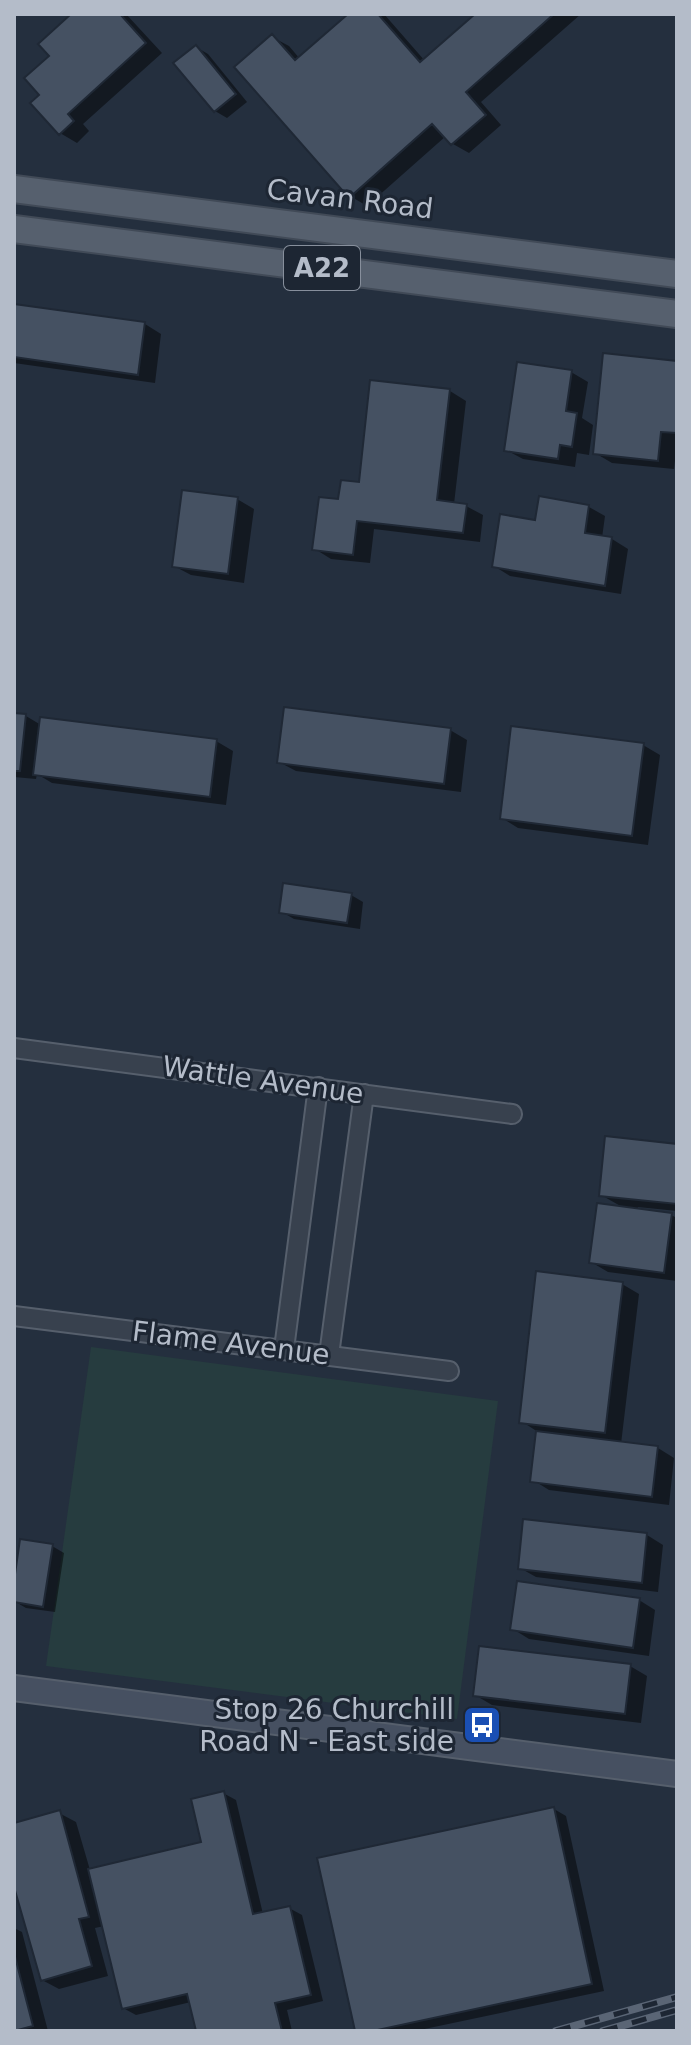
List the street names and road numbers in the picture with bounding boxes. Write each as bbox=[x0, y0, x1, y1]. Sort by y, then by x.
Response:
street label: Cavan Road bbox=[265, 172, 435, 226]
road number: A22 bbox=[284, 246, 360, 290]
street label: Wattle Avenue bbox=[160, 1050, 366, 1110]
street label: Flame Avenue bbox=[130, 1315, 332, 1371]

